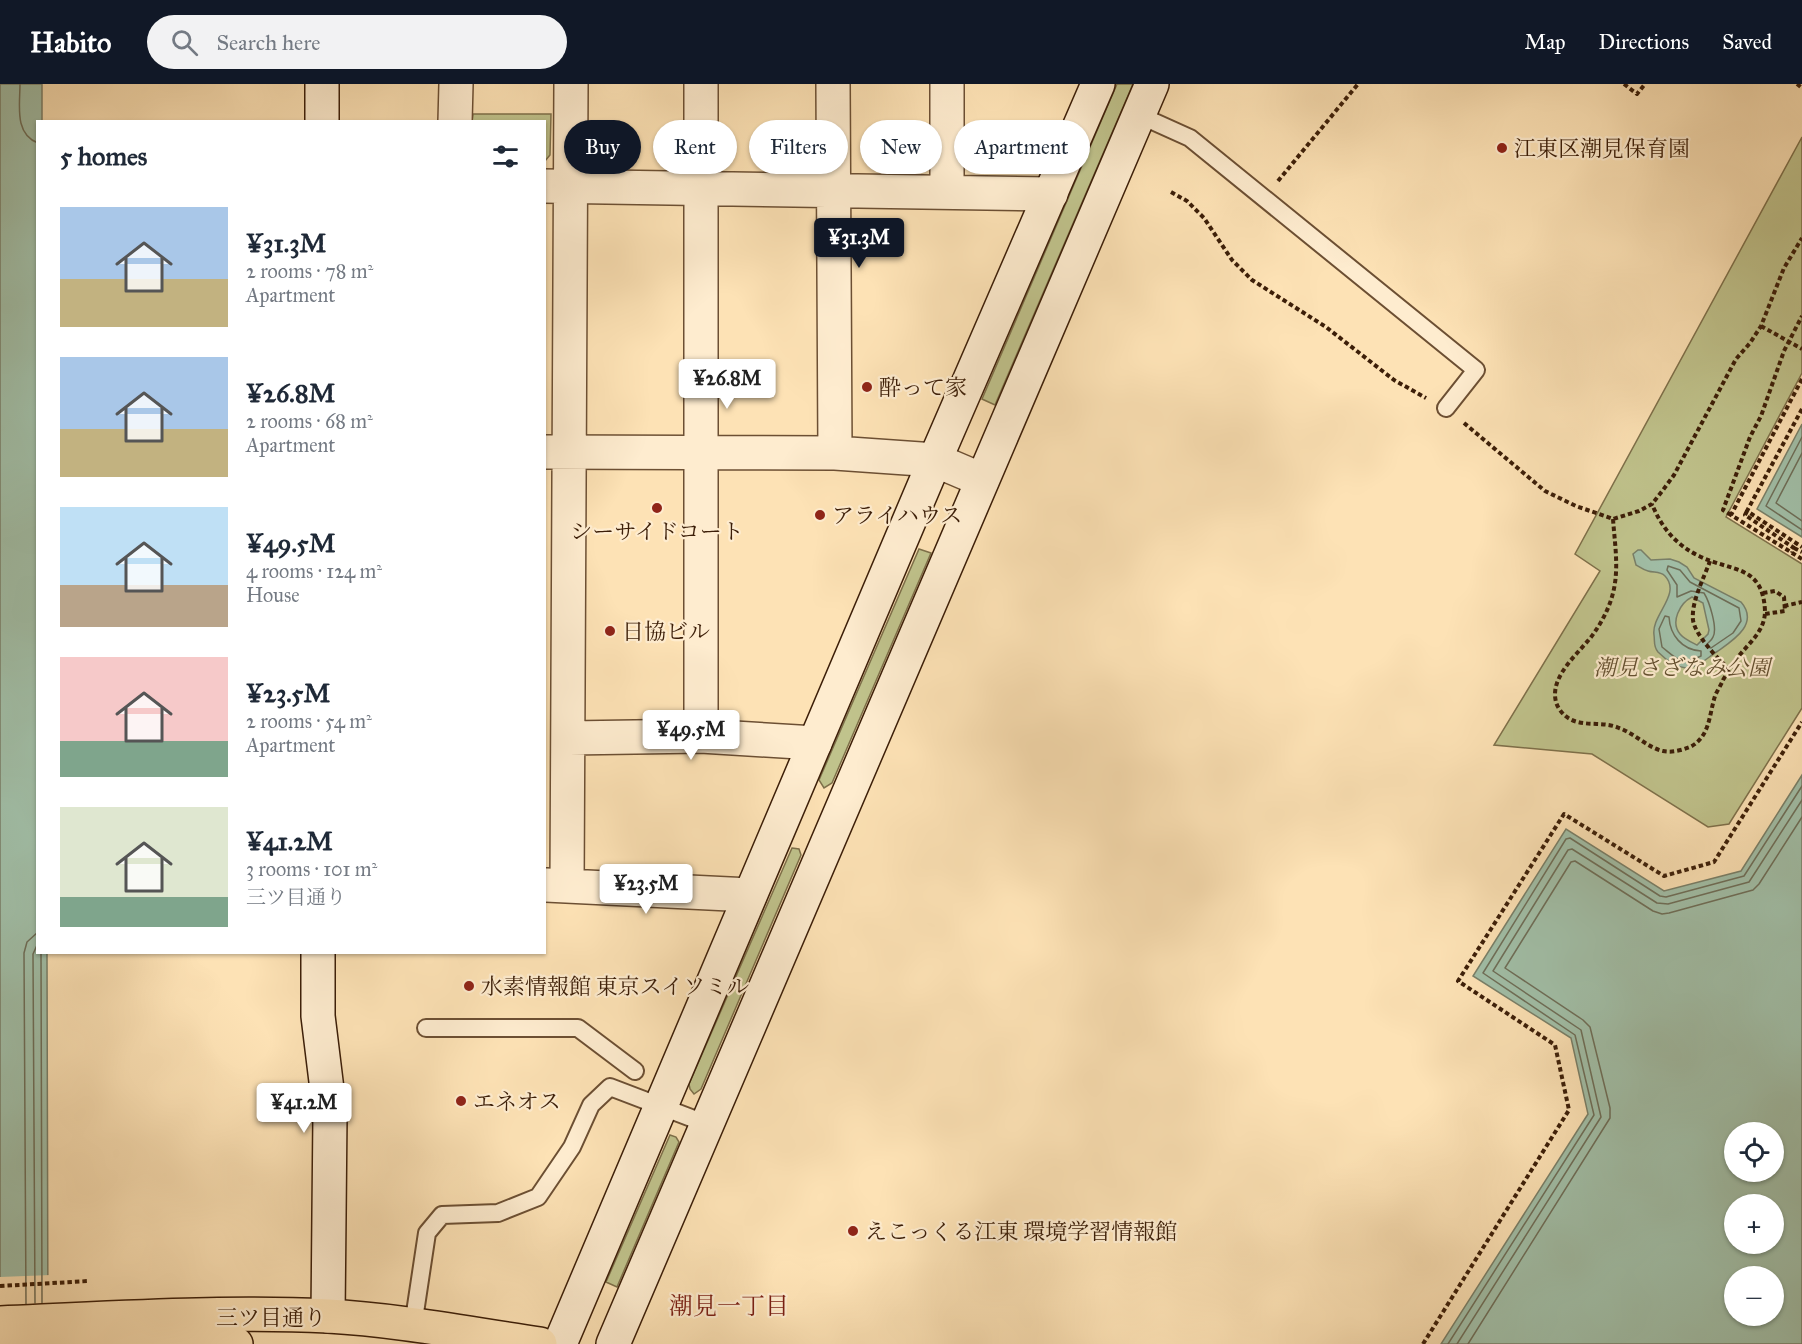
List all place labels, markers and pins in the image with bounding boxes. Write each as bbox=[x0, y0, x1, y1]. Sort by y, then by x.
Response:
place label: 江東区潮見保育園 bbox=[1514, 135, 1690, 162]
marker: 江東区潮見保育園 bbox=[1495, 141, 1509, 155]
pin: ¥31.3M bbox=[810, 218, 908, 269]
pin: ¥26.8M bbox=[678, 359, 776, 410]
place label: 酔って家 bbox=[879, 374, 967, 401]
marker: 酔って家 bbox=[860, 380, 874, 394]
marker: シーサイドコート bbox=[650, 501, 664, 515]
place label: アライハウス bbox=[832, 502, 962, 529]
marker: アライハウス bbox=[813, 508, 827, 522]
place label: シーサイドコート bbox=[570, 518, 744, 545]
place label: 日協ビル bbox=[622, 618, 710, 645]
marker: 日協ビル bbox=[603, 624, 617, 638]
pin: ¥49.5M bbox=[642, 710, 740, 761]
pin: ¥23.5M bbox=[597, 864, 695, 915]
place label: 水素情報館 東京スイソミル bbox=[481, 973, 749, 1000]
marker: 水素情報館 東京スイソミル bbox=[462, 979, 476, 993]
pin: ¥41.2M bbox=[255, 1083, 353, 1134]
place label: エネオス bbox=[473, 1088, 561, 1115]
marker: エネオス bbox=[454, 1094, 468, 1108]
place label: えこっくる江東 環境学習情報館 bbox=[865, 1218, 1177, 1245]
marker: えこっくる江東 環境学習情報館 bbox=[846, 1224, 860, 1238]

